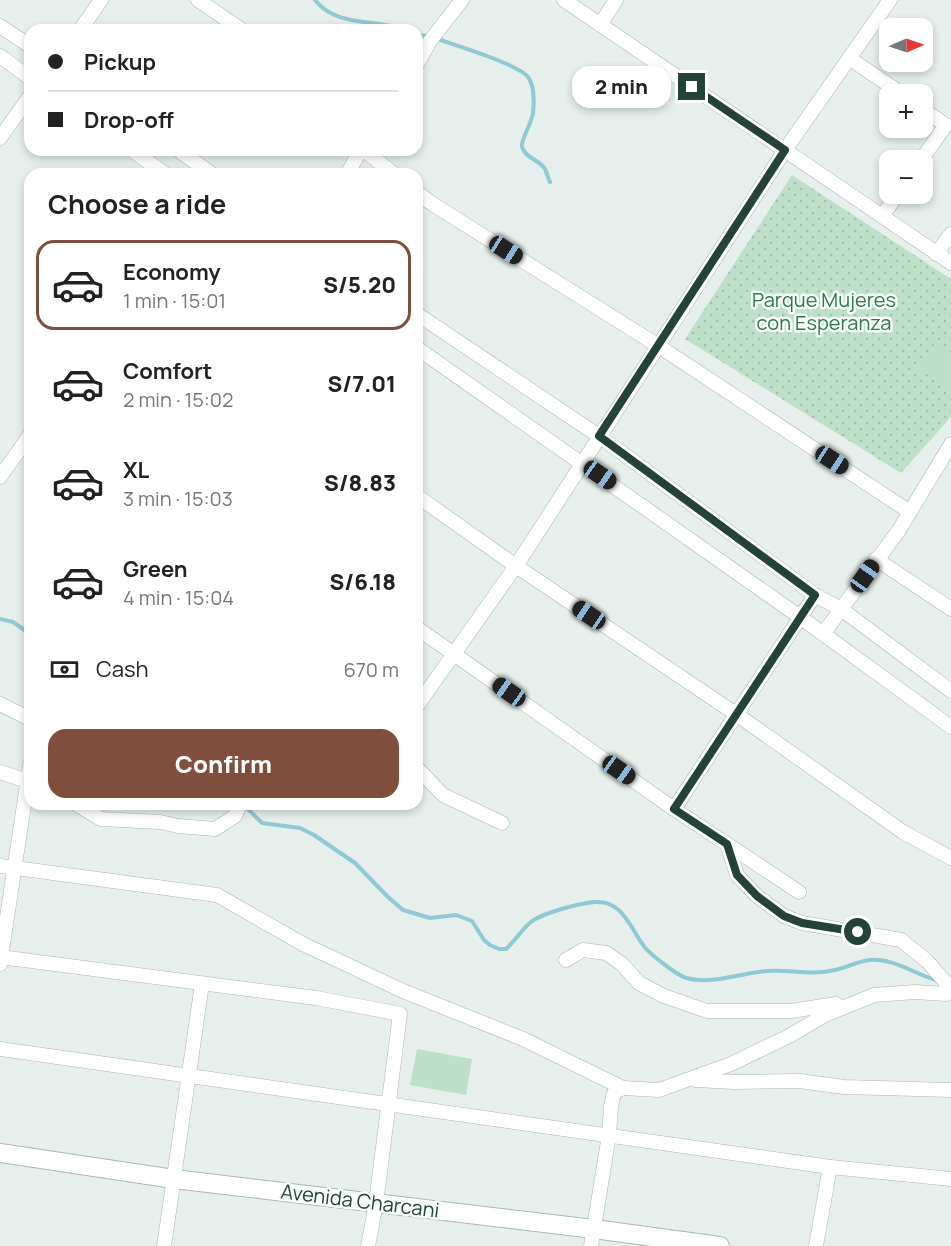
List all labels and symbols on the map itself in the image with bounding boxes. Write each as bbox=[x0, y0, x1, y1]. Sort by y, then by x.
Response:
north arrow bbox=[879, 18, 933, 72]
callout: 2 min bbox=[572, 66, 671, 108]
route end bbox=[678, 73, 705, 100]
car bbox=[486, 233, 526, 267]
park label: Parque Mujeres con Esperanza bbox=[752, 286, 896, 336]
car bbox=[812, 443, 852, 477]
car bbox=[580, 457, 620, 493]
car bbox=[847, 556, 883, 596]
car bbox=[569, 597, 609, 633]
car bbox=[489, 674, 529, 710]
car bbox=[599, 752, 639, 788]
route start bbox=[844, 918, 871, 945]
street label: Avenida Charcani bbox=[279, 1177, 441, 1224]

